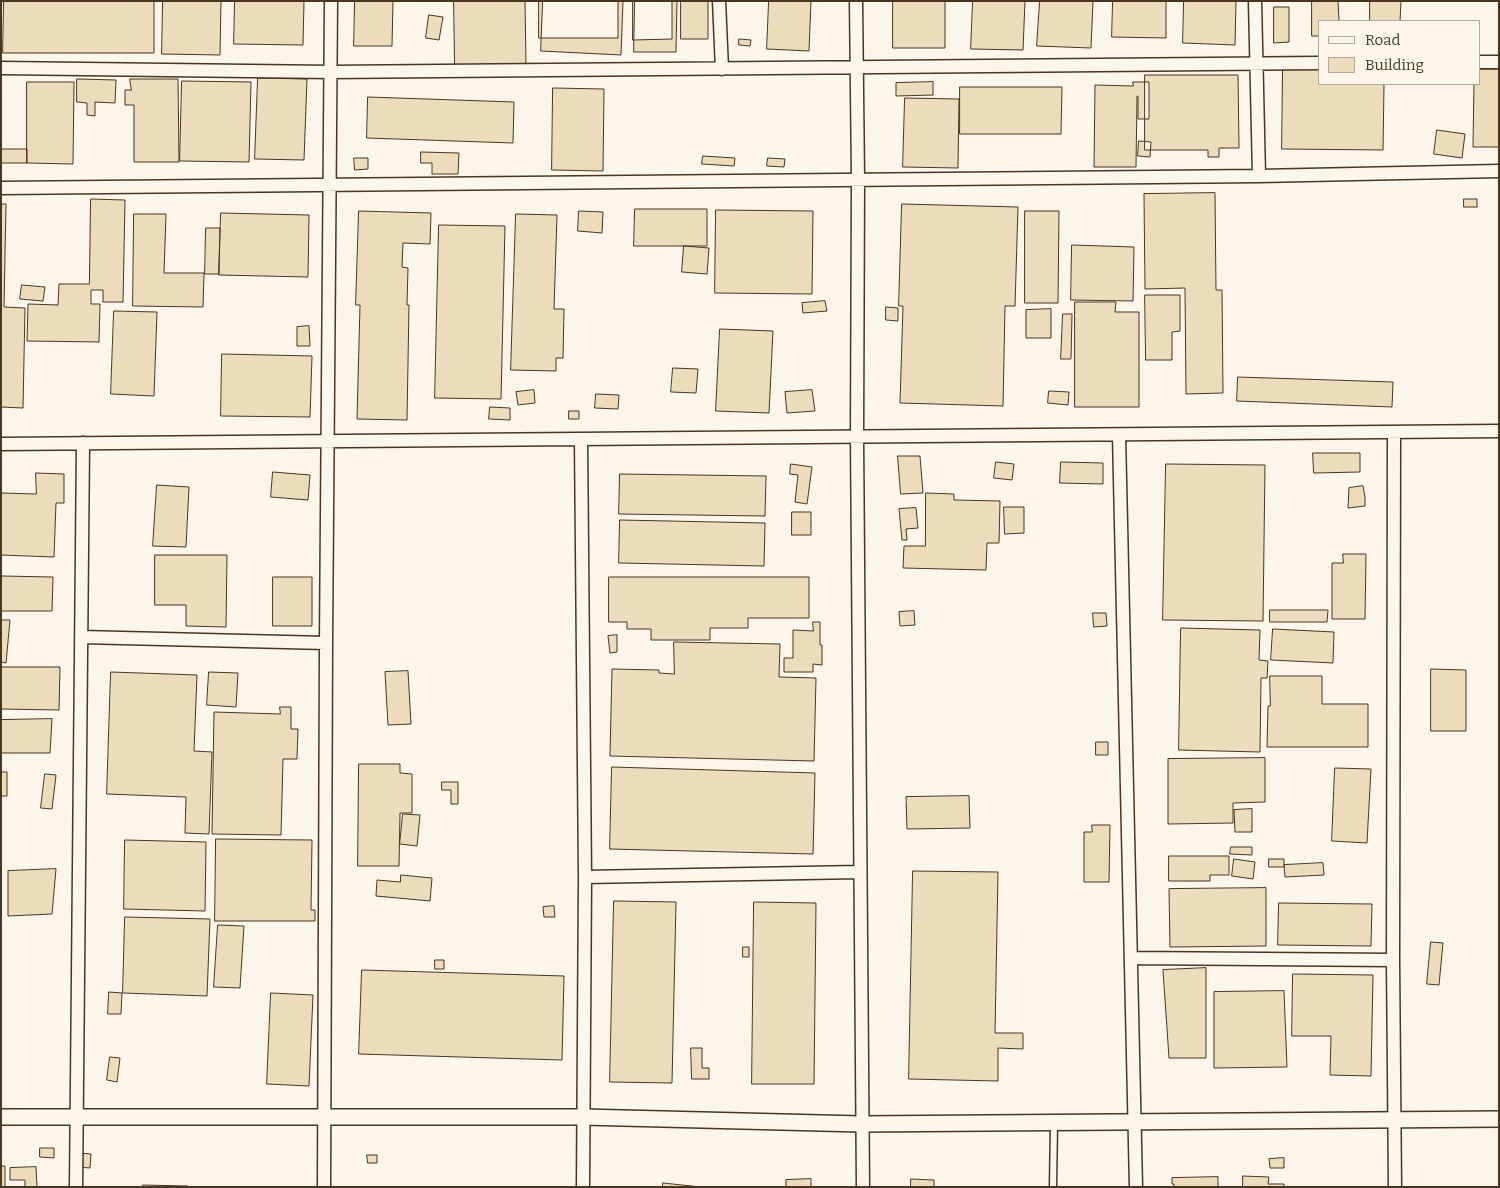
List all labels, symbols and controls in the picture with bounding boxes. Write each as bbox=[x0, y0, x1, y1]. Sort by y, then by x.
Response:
legend bbox=[1318, 20, 1480, 85]
text: Road bbox=[1365, 31, 1400, 49]
text: Building bbox=[1365, 56, 1424, 74]

